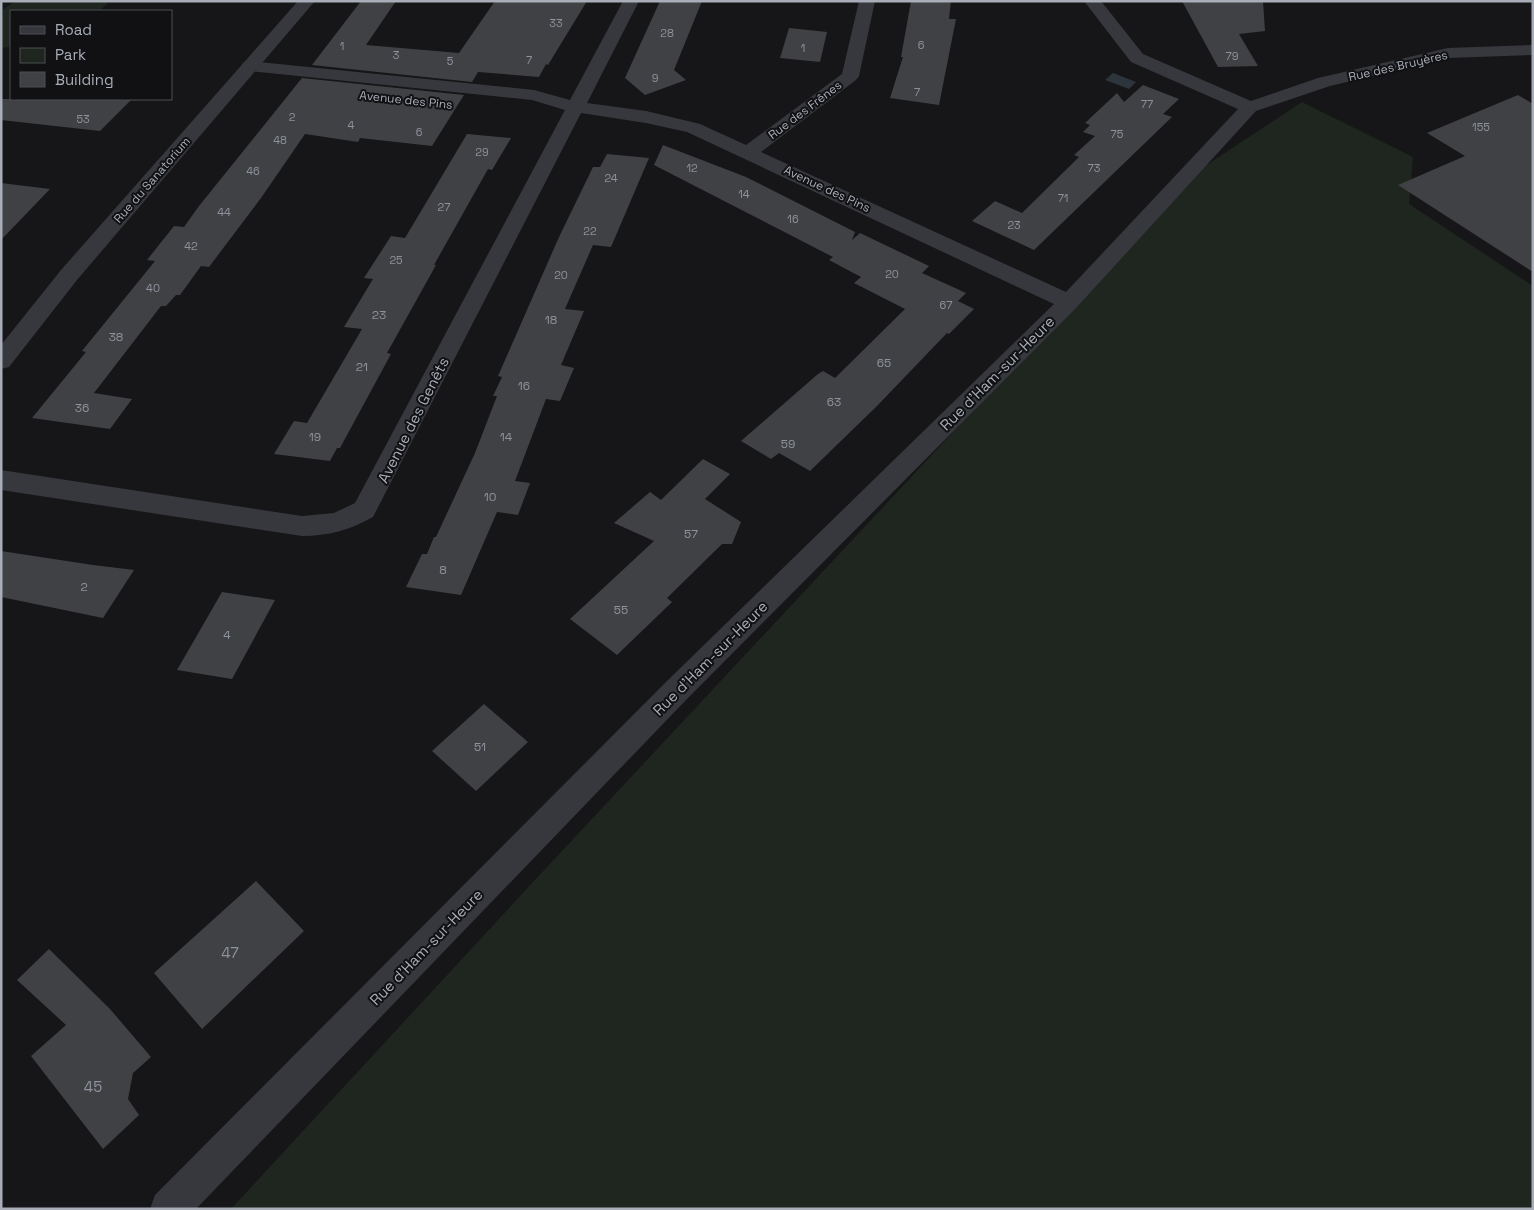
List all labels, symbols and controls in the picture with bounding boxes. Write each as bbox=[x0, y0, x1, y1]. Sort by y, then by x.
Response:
legend bbox=[10, 10, 172, 100]
house number: 33 bbox=[549, 16, 563, 30]
text: Road bbox=[55, 20, 92, 39]
house number: 28 bbox=[660, 26, 674, 40]
house number: 6 bbox=[918, 38, 925, 52]
house number: 1 bbox=[340, 39, 344, 53]
house number: 1 bbox=[801, 41, 805, 55]
text: Park bbox=[55, 45, 86, 64]
street label: Rue des Bruyères bbox=[1347, 47, 1449, 85]
house number: 3 bbox=[393, 48, 400, 62]
house number: 79 bbox=[1226, 49, 1239, 63]
house number: 7 bbox=[526, 53, 532, 67]
house number: 5 bbox=[447, 54, 454, 68]
text: Building bbox=[55, 70, 114, 89]
house number: 9 bbox=[652, 71, 659, 85]
street label: Rue des Frênes bbox=[765, 77, 845, 143]
house number: 7 bbox=[914, 85, 920, 99]
street label: Avenue des Pins bbox=[359, 87, 453, 113]
house number: 77 bbox=[1141, 97, 1153, 111]
house number: 2 bbox=[289, 110, 296, 124]
house number: 53 bbox=[76, 112, 90, 126]
house number: 4 bbox=[348, 118, 355, 132]
house number: 155 bbox=[1472, 120, 1490, 134]
house number: 6 bbox=[416, 125, 423, 139]
house number: 75 bbox=[1111, 127, 1124, 141]
house number: 48 bbox=[273, 133, 287, 147]
street label: Rue du Sanatorium bbox=[110, 134, 194, 226]
house number: 29 bbox=[475, 145, 489, 159]
house number: 12 bbox=[686, 161, 698, 175]
house number: 73 bbox=[1088, 161, 1101, 175]
street label: Avenue des Pins bbox=[781, 162, 873, 216]
house number: 46 bbox=[246, 164, 260, 178]
house number: 24 bbox=[604, 171, 618, 185]
house number: 14 bbox=[738, 187, 750, 201]
house number: 71 bbox=[1058, 191, 1068, 205]
house number: 27 bbox=[438, 200, 450, 214]
house number: 44 bbox=[217, 205, 231, 219]
house number: 16 bbox=[787, 212, 799, 226]
house number: 23 bbox=[1007, 218, 1021, 232]
house number: 22 bbox=[583, 224, 597, 238]
house number: 42 bbox=[184, 239, 198, 253]
house number: 25 bbox=[389, 253, 403, 267]
house number: 20 bbox=[885, 267, 899, 281]
house number: 20 bbox=[554, 268, 568, 282]
house number: 40 bbox=[146, 281, 160, 295]
house number: 67 bbox=[940, 298, 952, 312]
house number: 23 bbox=[372, 307, 386, 323]
house number: 18 bbox=[545, 312, 557, 328]
street label: Rue d'Ham-sur-Heure bbox=[936, 312, 1058, 434]
house number: 38 bbox=[109, 329, 123, 345]
street label: Avenue des Genêts bbox=[373, 354, 453, 486]
house number: 65 bbox=[877, 355, 891, 371]
house number: 21 bbox=[356, 359, 368, 375]
house number: 16 bbox=[518, 378, 530, 394]
house number: 63 bbox=[827, 394, 841, 410]
house number: 36 bbox=[75, 400, 89, 416]
house number: 19 bbox=[309, 429, 321, 445]
house number: 14 bbox=[500, 429, 513, 445]
house number: 59 bbox=[781, 436, 795, 452]
house number: 10 bbox=[484, 489, 496, 505]
house number: 57 bbox=[684, 526, 698, 542]
house number: 8 bbox=[439, 562, 447, 578]
house number: 2 bbox=[80, 579, 88, 595]
street label: Rue d'Ham-sur-Heure bbox=[649, 597, 771, 719]
house number: 55 bbox=[614, 602, 628, 618]
house number: 4 bbox=[223, 627, 231, 643]
house number: 51 bbox=[474, 739, 486, 755]
street label: Rue d'Ham-sur-Heure bbox=[366, 885, 487, 1009]
house number: 47 bbox=[221, 943, 239, 962]
house number: 45 bbox=[84, 1077, 102, 1096]

